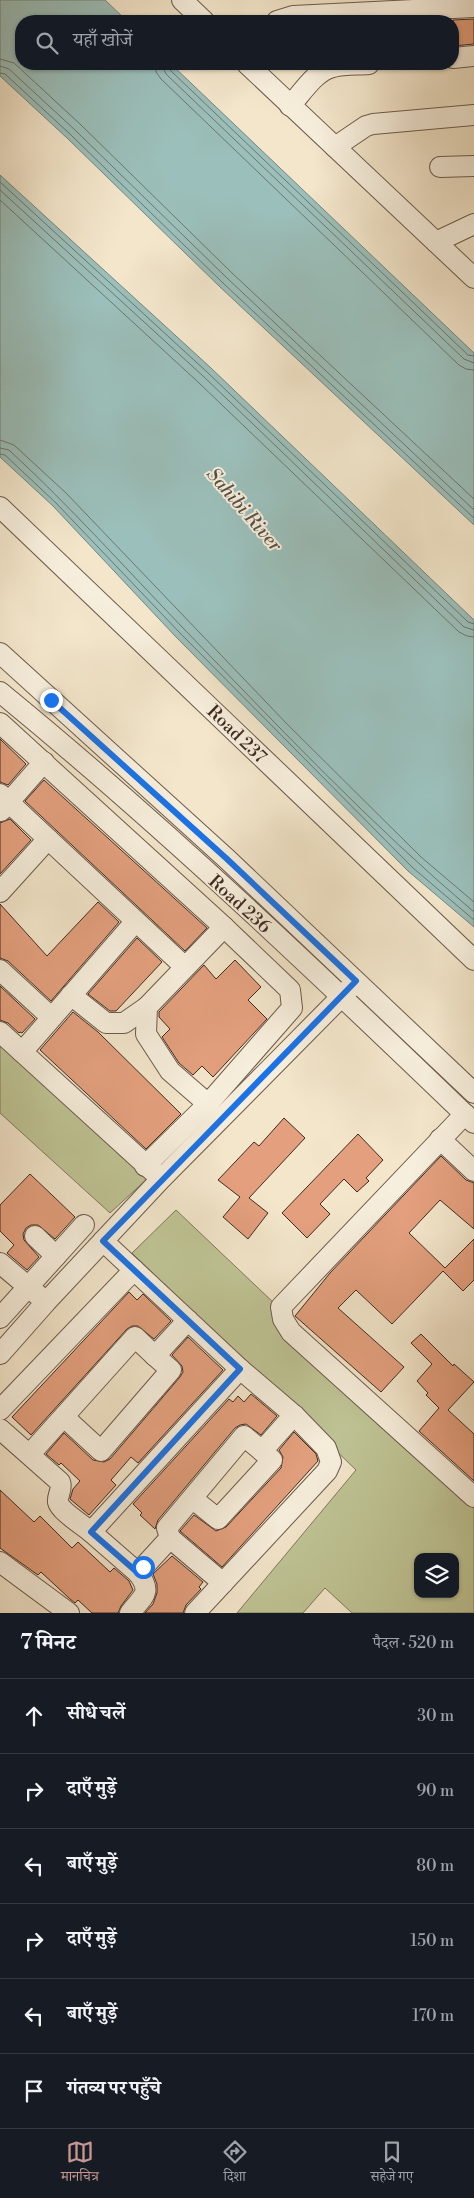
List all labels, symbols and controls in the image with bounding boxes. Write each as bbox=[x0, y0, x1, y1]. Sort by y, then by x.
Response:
search box bbox=[15, 15, 459, 70]
text: यहाँ खोजें bbox=[73, 28, 133, 52]
icon: search bbox=[33, 29, 61, 57]
water label: Sahibi River bbox=[201, 463, 288, 557]
route end bbox=[40, 689, 63, 712]
street label: Road 237 bbox=[202, 700, 271, 768]
street label: Road 236 bbox=[204, 870, 276, 939]
map controls bbox=[414, 1553, 459, 1598]
button: layers bbox=[414, 1553, 459, 1598]
route start bbox=[132, 1556, 155, 1579]
text: 7 मिनट bbox=[20, 1630, 76, 1656]
text: पैदल · 520 m bbox=[373, 1633, 454, 1653]
text: सीधे चलें bbox=[67, 1701, 125, 1725]
icon: ahead bbox=[20, 1702, 48, 1730]
text: 30 m bbox=[417, 1706, 454, 1726]
text: दाएँ मुड़ें bbox=[67, 1776, 117, 1800]
icon: right bbox=[20, 1777, 48, 1805]
text: 90 m bbox=[416, 1781, 454, 1801]
text: बाएँ मुड़ें bbox=[67, 1851, 117, 1875]
icon: left bbox=[20, 1852, 48, 1880]
text: 80 m bbox=[416, 1856, 454, 1876]
text: दाएँ मुड़ें bbox=[67, 1926, 117, 1950]
icon: right bbox=[20, 1927, 48, 1955]
text: 150 m bbox=[410, 1931, 454, 1951]
text: बाएँ मुड़ें bbox=[67, 2001, 117, 2025]
icon: left bbox=[20, 2002, 48, 2030]
text: 170 m bbox=[412, 2006, 454, 2026]
text: गंतव्य पर पहुँचे bbox=[67, 2076, 161, 2100]
icon: arrive bbox=[20, 2077, 48, 2105]
tab: मानचित्र bbox=[61, 2138, 99, 2190]
tab: दिशा bbox=[221, 2138, 249, 2190]
tab: सहेजे गए bbox=[370, 2138, 413, 2190]

